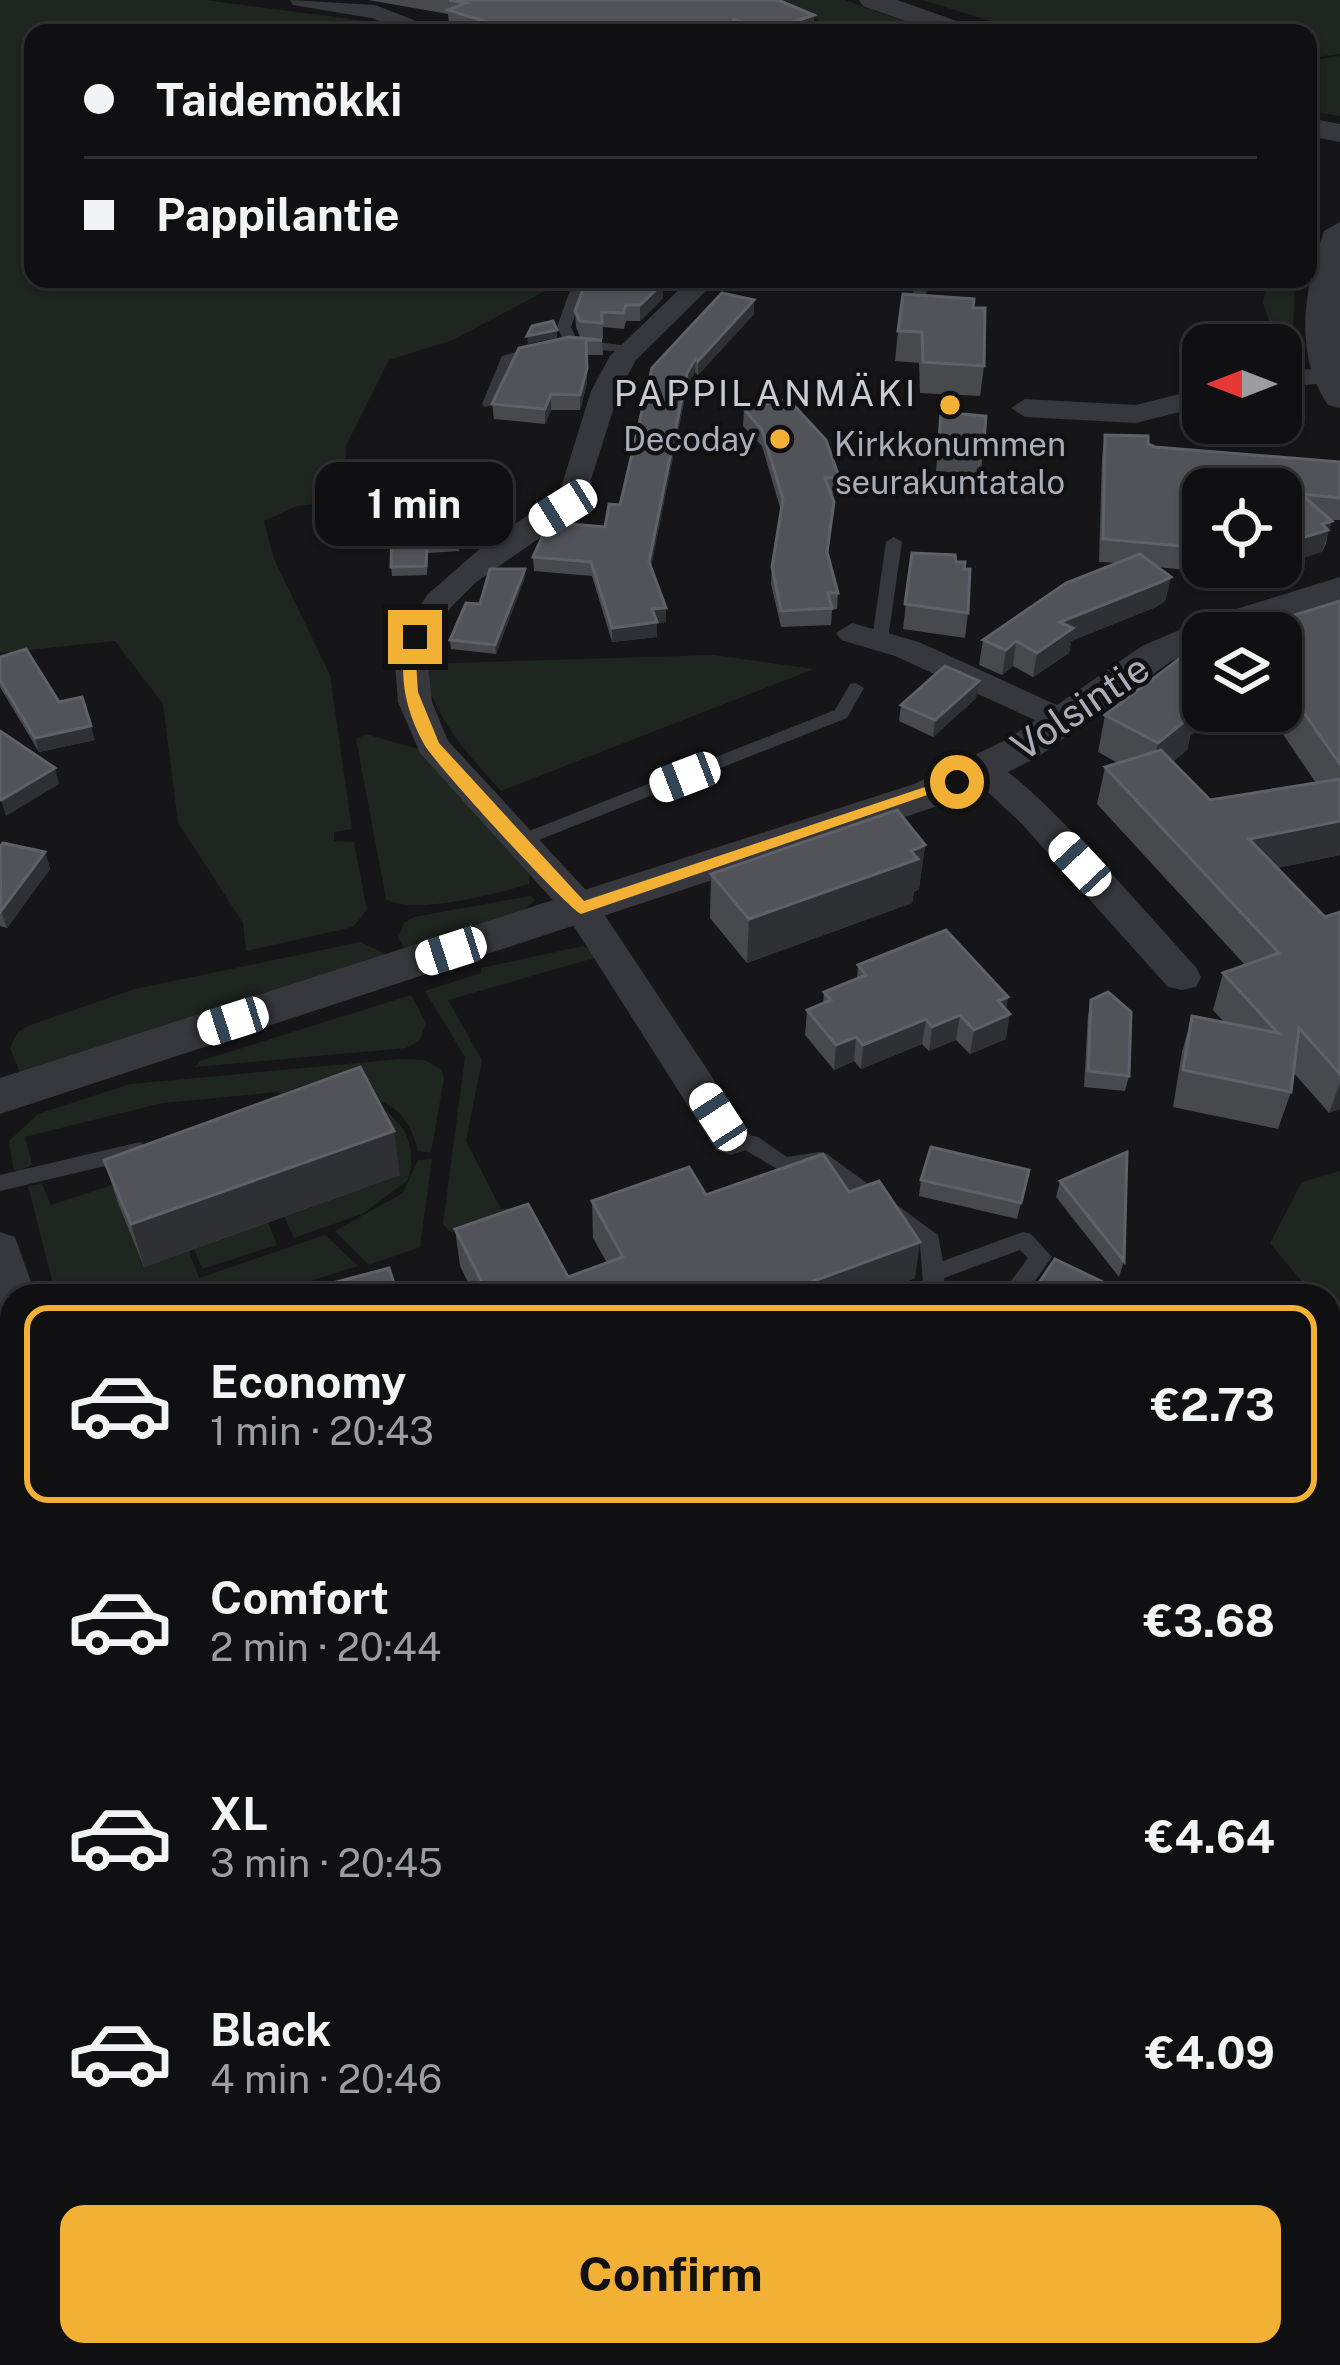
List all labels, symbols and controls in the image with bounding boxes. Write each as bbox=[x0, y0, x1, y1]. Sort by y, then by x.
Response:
text: Taidemökki bbox=[156, 73, 402, 126]
text: Pappilantie bbox=[156, 188, 400, 241]
north arrow bbox=[1182, 324, 1302, 444]
map controls bbox=[1182, 324, 1302, 732]
district label: PAPPILANMÄKI bbox=[614, 372, 918, 414]
marker: Kirkkonummen seurakuntatalo bbox=[937, 392, 963, 418]
place label: Decoday bbox=[623, 420, 756, 458]
place label: Kirkkonummen seurakuntatalo bbox=[834, 425, 1066, 501]
marker: Decoday bbox=[767, 426, 793, 452]
callout: 1 min bbox=[316, 463, 514, 547]
button: locate bbox=[1182, 468, 1302, 588]
car bbox=[523, 474, 603, 542]
text: 1 min bbox=[367, 481, 461, 527]
route end bbox=[388, 610, 442, 664]
button: layers bbox=[1182, 612, 1302, 732]
street label: Volsintie bbox=[1002, 644, 1158, 770]
car bbox=[645, 747, 725, 807]
route start bbox=[930, 755, 984, 809]
car bbox=[1042, 825, 1118, 903]
car bbox=[411, 923, 491, 979]
car bbox=[193, 993, 273, 1049]
car bbox=[683, 1077, 753, 1157]
icon: car bbox=[66, 1350, 174, 1458]
text: Economy bbox=[210, 1355, 406, 1408]
text: €2.73 bbox=[1151, 1378, 1275, 1431]
text: 1 min · 20:43 bbox=[210, 1408, 434, 1454]
icon: car bbox=[66, 1566, 174, 1674]
text: Comfort bbox=[210, 1571, 389, 1624]
text: €3.68 bbox=[1144, 1594, 1275, 1647]
text: 2 min · 20:44 bbox=[210, 1624, 441, 1670]
icon: car bbox=[66, 1782, 174, 1890]
text: XL bbox=[210, 1787, 268, 1840]
text: €4.64 bbox=[1145, 1810, 1275, 1863]
text: 3 min · 20:45 bbox=[210, 1840, 443, 1886]
icon: car bbox=[66, 1998, 174, 2106]
text: Black bbox=[210, 2003, 331, 2056]
text: €4.09 bbox=[1146, 2026, 1275, 2079]
text: 4 min · 20:46 bbox=[210, 2056, 442, 2102]
button: Confirm bbox=[60, 2205, 1281, 2343]

